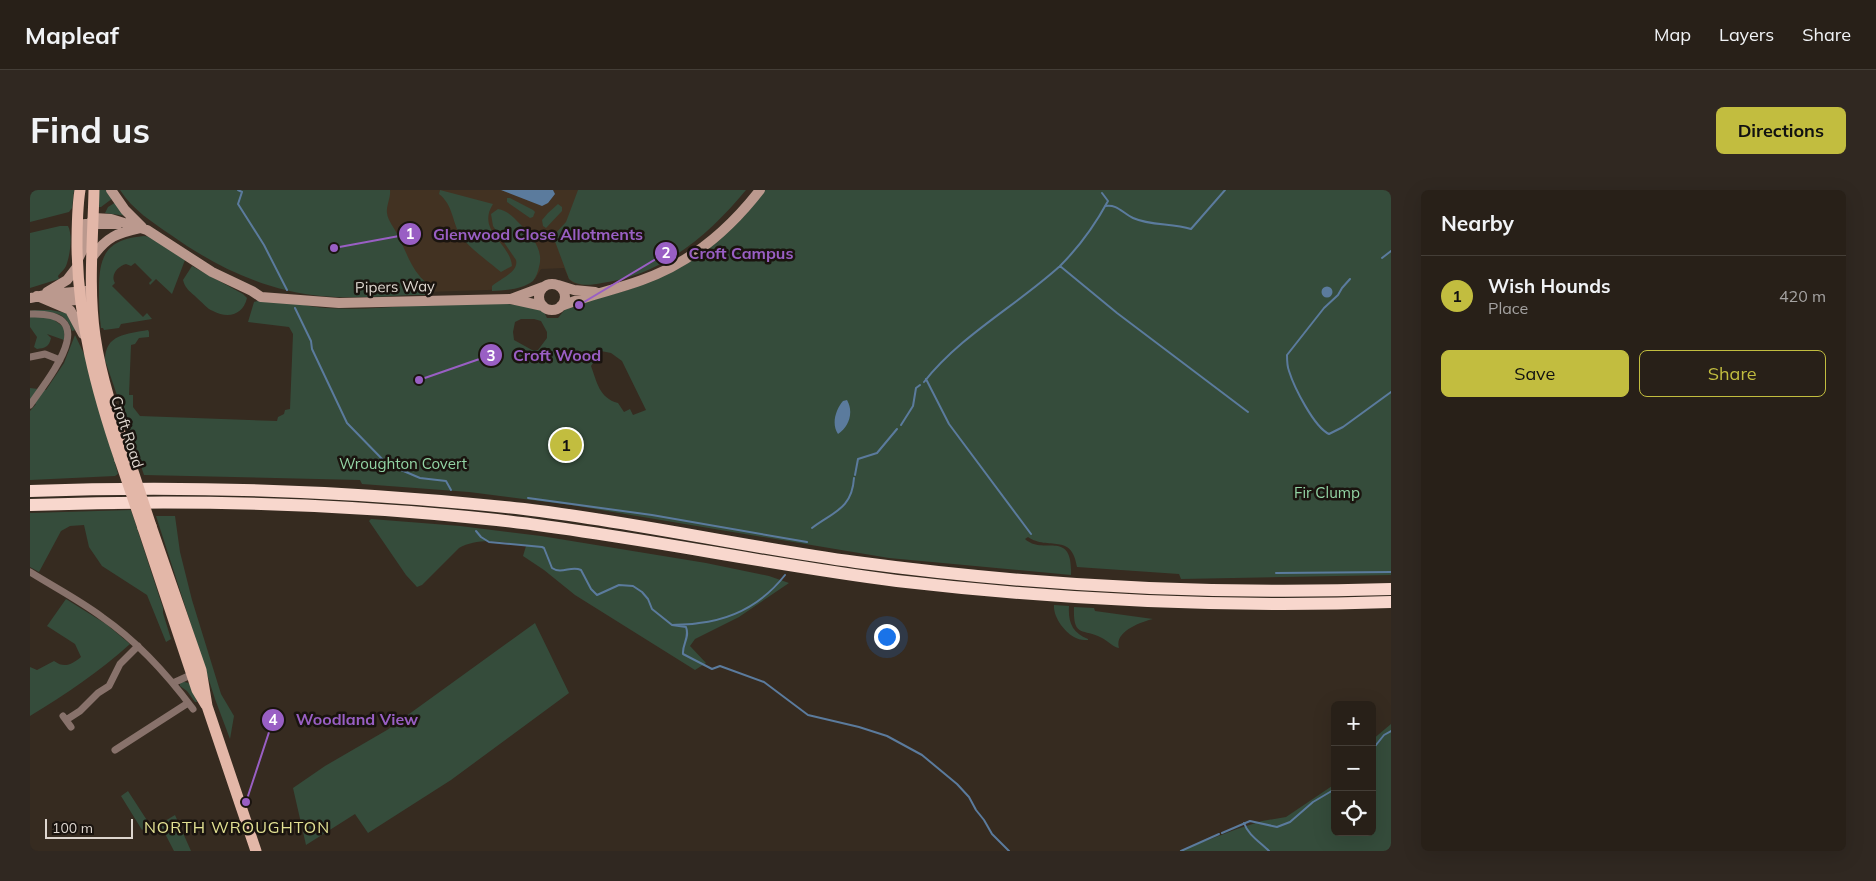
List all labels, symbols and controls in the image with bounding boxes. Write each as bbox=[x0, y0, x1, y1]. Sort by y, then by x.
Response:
text: Mapleaf bbox=[25, 20, 119, 50]
text: Map bbox=[1654, 23, 1691, 46]
text: Layers bbox=[1719, 23, 1774, 46]
text: Share bbox=[1802, 23, 1851, 46]
button: Directions bbox=[1716, 107, 1846, 154]
text: Find us bbox=[30, 108, 150, 152]
text: Nearby bbox=[1441, 210, 1514, 236]
callout: Glenwood Close Allotments bbox=[398, 219, 653, 250]
text: 1 bbox=[405, 224, 415, 243]
text: Glenwood Close Allotments bbox=[433, 224, 643, 244]
callout: Croft Campus bbox=[654, 237, 803, 268]
text: 2 bbox=[661, 243, 671, 262]
text: Croft Campus bbox=[689, 243, 793, 263]
text: Wish Hounds bbox=[1488, 274, 1610, 298]
street label: Pipers Way bbox=[355, 276, 435, 297]
text: 1 bbox=[1452, 286, 1462, 306]
text: 420 m bbox=[1779, 286, 1826, 306]
text: Place bbox=[1488, 298, 1528, 318]
callout: Croft Wood bbox=[478, 340, 612, 371]
text: Croft Wood bbox=[513, 345, 601, 365]
text: 3 bbox=[486, 346, 496, 365]
button: Save bbox=[1441, 350, 1629, 397]
button: Share bbox=[1639, 350, 1826, 397]
street label: Croft Road bbox=[107, 393, 148, 470]
pin: 1 bbox=[550, 426, 582, 464]
park label: Wroughton Covert bbox=[339, 454, 467, 473]
park label: Fir Clump bbox=[1294, 483, 1360, 502]
your location bbox=[874, 624, 900, 650]
map controls bbox=[1331, 701, 1376, 836]
button: + bbox=[1331, 701, 1376, 746]
callout: Woodland View bbox=[261, 704, 428, 735]
text: Woodland View bbox=[296, 709, 418, 729]
text: 4 bbox=[268, 710, 278, 729]
button: − bbox=[1331, 746, 1376, 791]
button: locate bbox=[1331, 791, 1376, 836]
scale bar bbox=[45, 816, 132, 839]
district label: NORTH WROUGHTON bbox=[144, 817, 330, 837]
text: 100 m bbox=[52, 819, 93, 837]

